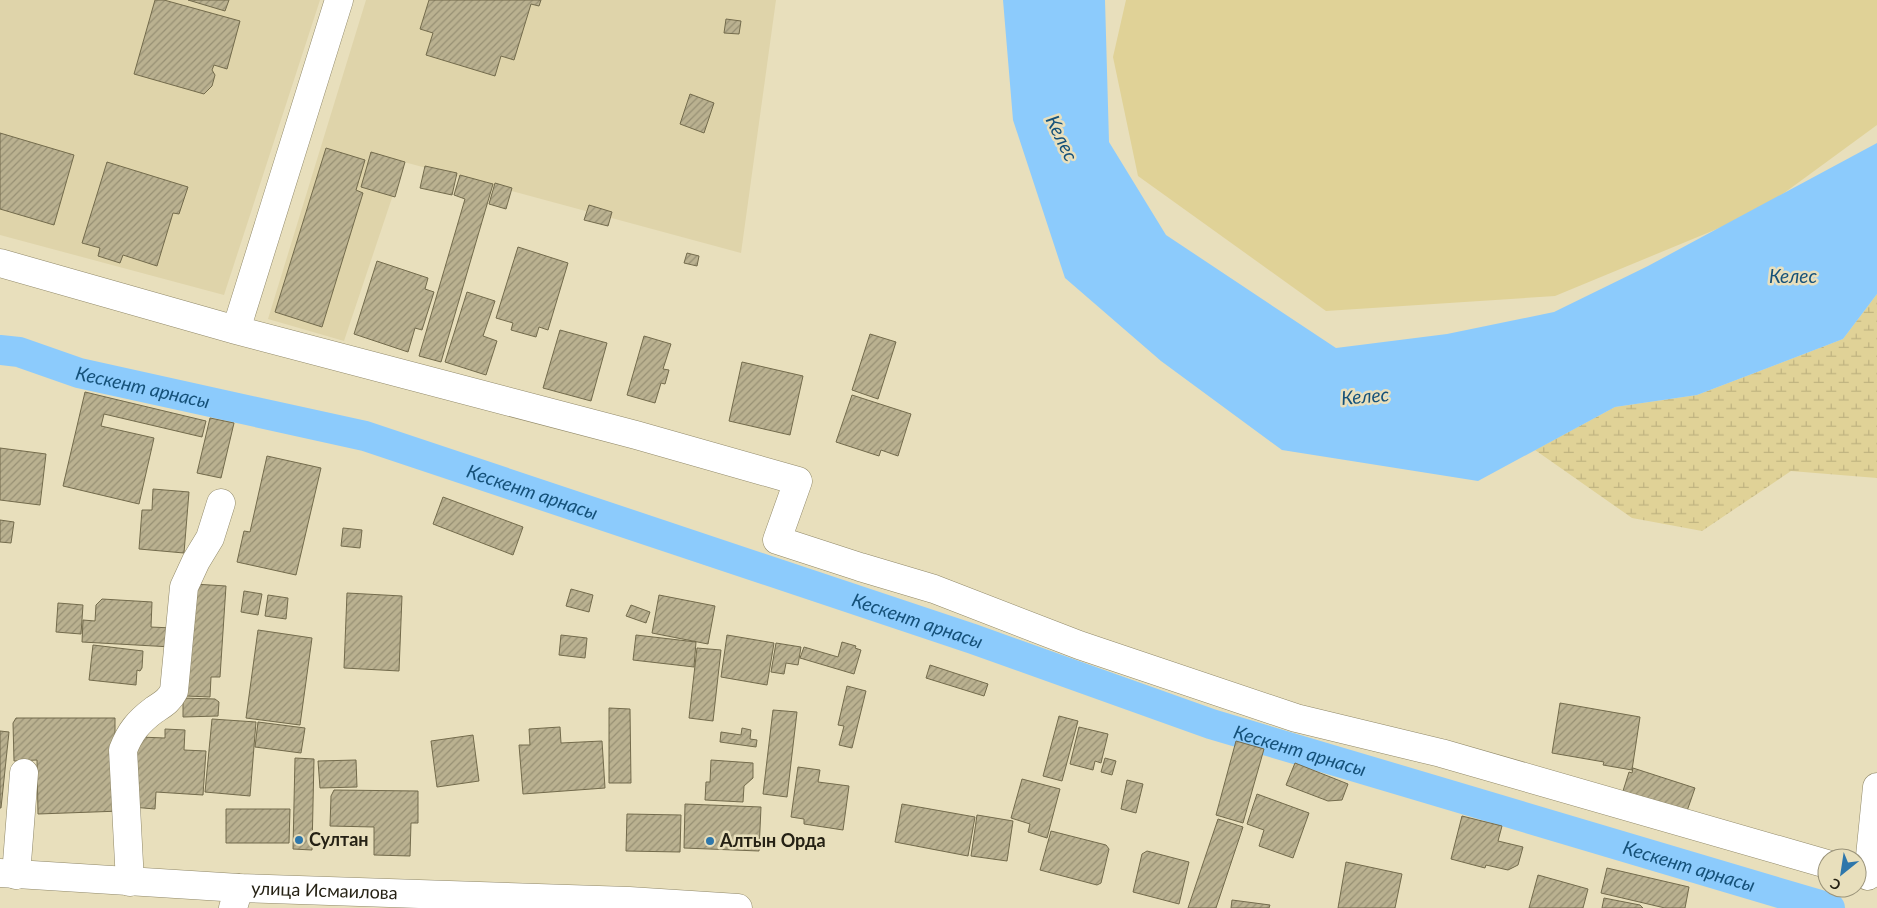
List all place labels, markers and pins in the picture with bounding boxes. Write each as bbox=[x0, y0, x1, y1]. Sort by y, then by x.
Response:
place label: Султан bbox=[309, 828, 369, 850]
place label: Алтын Орда bbox=[719, 829, 826, 851]
marker: Султан bbox=[293, 834, 305, 846]
marker: Алтын Орда bbox=[704, 835, 716, 847]

